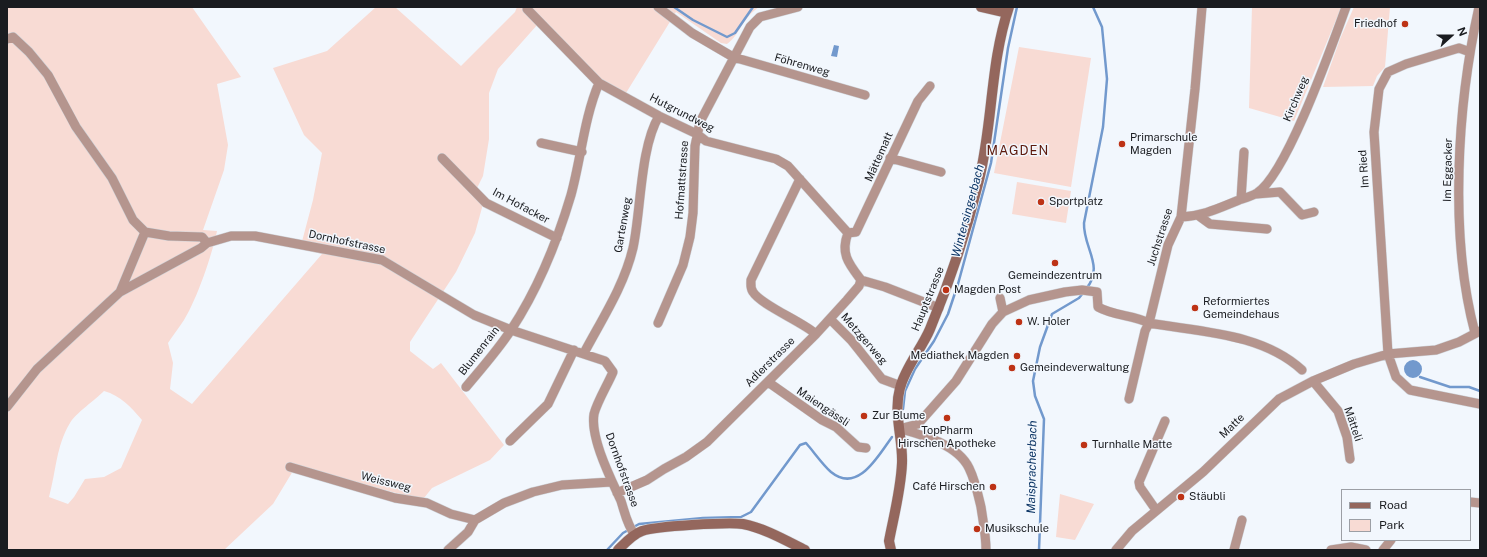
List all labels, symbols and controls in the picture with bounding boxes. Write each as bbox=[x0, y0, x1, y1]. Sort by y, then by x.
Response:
north arrow bbox=[1431, 16, 1471, 56]
place label: Friedhof bbox=[1354, 17, 1397, 31]
marker: Friedhof bbox=[1400, 19, 1410, 29]
text: N bbox=[1455, 26, 1469, 38]
street label: Föhrenweg bbox=[773, 51, 831, 79]
street label: Kirchweg bbox=[1281, 74, 1311, 124]
street label: Hutgrundweg bbox=[647, 91, 717, 135]
street label: Mättematt bbox=[862, 130, 896, 184]
place label: Primarschule Magden bbox=[1130, 131, 1198, 157]
street label: Im Eggacker bbox=[1441, 138, 1455, 202]
marker: Primarschule Magden bbox=[1117, 139, 1127, 149]
street label: Hofmattstrasse bbox=[673, 140, 691, 220]
district label: MAGDEN bbox=[987, 143, 1049, 159]
street label: Im Ried bbox=[1356, 149, 1372, 189]
water label: Wintersingerbach bbox=[949, 163, 987, 259]
street label: Im Hofacker bbox=[490, 186, 552, 226]
place label: Sportplatz bbox=[1049, 195, 1103, 209]
street label: Gartenweg bbox=[612, 196, 634, 254]
marker: Sportplatz bbox=[1036, 197, 1046, 207]
street label: Juchstrasse bbox=[1144, 206, 1176, 268]
street label: Dornhofstrasse bbox=[307, 227, 387, 257]
marker: Gemeindezentrum bbox=[1050, 258, 1060, 268]
street label: Hauptstrasse bbox=[909, 265, 947, 333]
place label: Gemeindezentrum bbox=[1008, 269, 1102, 283]
place label: Magden Post bbox=[954, 283, 1021, 297]
marker: Magden Post bbox=[941, 285, 951, 295]
place label: Reformiertes Gemeindehaus bbox=[1203, 295, 1279, 321]
marker: Reformiertes Gemeindehaus bbox=[1190, 303, 1200, 313]
street label: Metzgerweg bbox=[838, 311, 890, 367]
place label: W. Holer bbox=[1027, 315, 1070, 329]
marker: W. Holer bbox=[1014, 317, 1024, 327]
street label: Blumenrain bbox=[456, 324, 502, 378]
street label: Adlerstrasse bbox=[742, 334, 798, 390]
place label: Mediathek Magden bbox=[911, 349, 1009, 363]
marker: Mediathek Magden bbox=[1012, 351, 1022, 361]
place label: Gemeindeverwaltung bbox=[1020, 361, 1129, 375]
marker: Gemeindeverwaltung bbox=[1007, 363, 1017, 373]
street label: Maiengässli bbox=[794, 384, 852, 430]
street label: Mätteli bbox=[1341, 405, 1365, 443]
place label: Zur Blume bbox=[872, 409, 925, 423]
marker: Zur Blume bbox=[859, 411, 869, 421]
street label: Matte bbox=[1217, 411, 1247, 441]
marker: TopPharm Hirschen Apotheke bbox=[942, 413, 952, 423]
water label: Maispracherbach bbox=[1024, 420, 1040, 514]
place label: TopPharm Hirschen Apotheke bbox=[898, 424, 996, 450]
street label: Dornhofstrasse bbox=[602, 431, 642, 509]
place label: Turnhalle Matte bbox=[1092, 438, 1172, 452]
marker: Turnhalle Matte bbox=[1079, 440, 1089, 450]
street label: Weissweg bbox=[359, 469, 413, 495]
place label: Café Hirschen bbox=[913, 480, 985, 494]
marker: Café Hirschen bbox=[988, 482, 998, 492]
legend bbox=[1341, 489, 1471, 541]
place label: Stäubli bbox=[1189, 490, 1225, 504]
marker: Stäubli bbox=[1176, 492, 1186, 502]
text: Road bbox=[1379, 498, 1407, 512]
text: Park bbox=[1379, 518, 1405, 532]
place label: Musikschule bbox=[985, 522, 1049, 536]
marker: Musikschule bbox=[972, 524, 982, 534]

